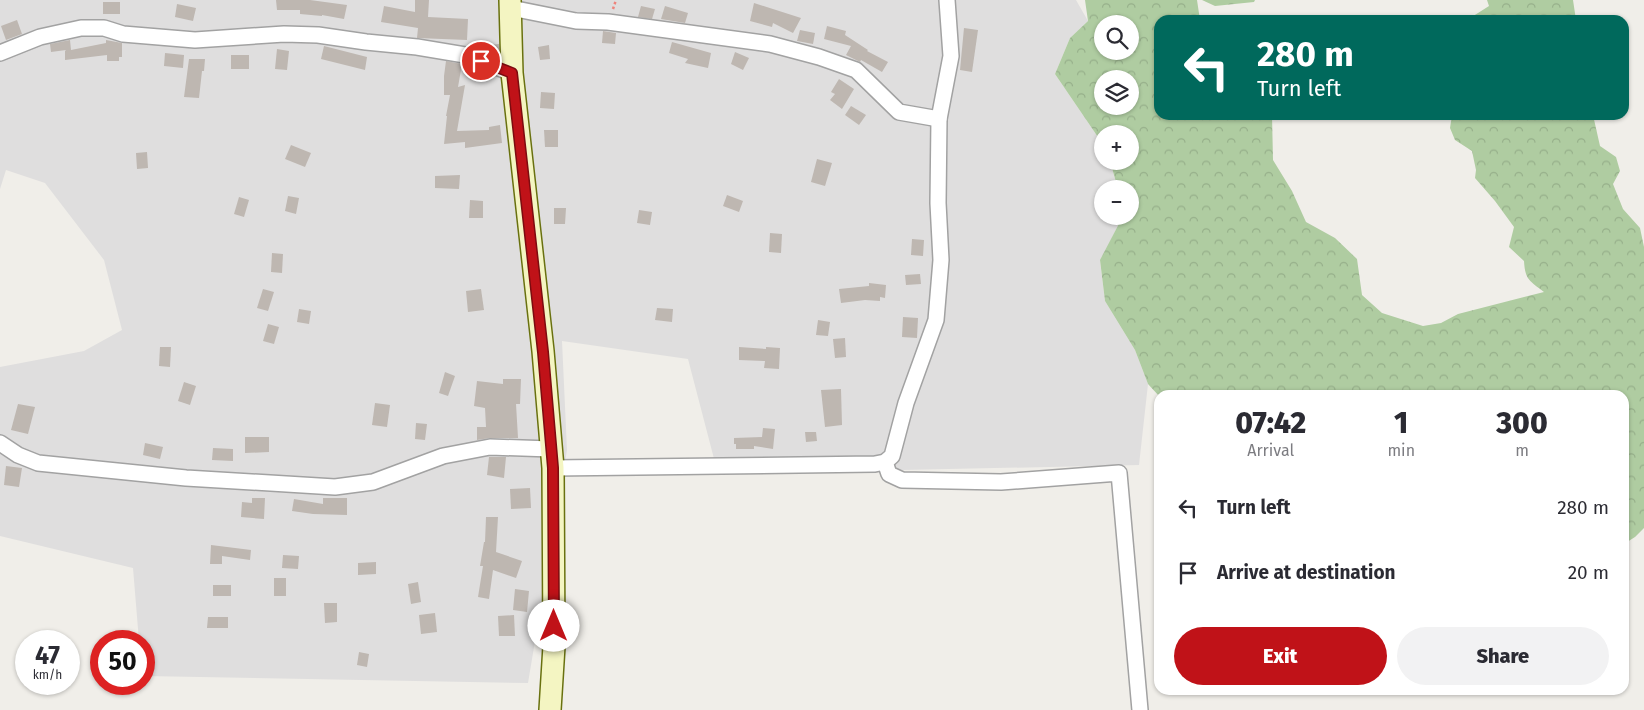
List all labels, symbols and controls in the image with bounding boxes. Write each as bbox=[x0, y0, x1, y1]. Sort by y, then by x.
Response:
map controls bbox=[1094, 15, 1139, 225]
button: search bbox=[1094, 15, 1139, 60]
text: 280 m bbox=[1257, 33, 1354, 75]
icon: left bbox=[1174, 35, 1239, 100]
pin bbox=[460, 40, 502, 82]
icon: arrive bbox=[467, 47, 495, 75]
button: layers bbox=[1094, 70, 1139, 115]
text: Turn left bbox=[1257, 75, 1341, 102]
button: + bbox=[1094, 125, 1139, 170]
button: − bbox=[1094, 180, 1139, 225]
text: 07:42 bbox=[1235, 405, 1306, 441]
text: 1 bbox=[1394, 405, 1408, 441]
text: 300 bbox=[1496, 405, 1548, 441]
text: Arrival bbox=[1247, 441, 1294, 460]
text: min bbox=[1387, 441, 1415, 460]
text: m bbox=[1515, 441, 1529, 460]
icon: left bbox=[1174, 494, 1202, 522]
text: Turn left bbox=[1217, 496, 1291, 519]
text: 280 m bbox=[1557, 496, 1609, 519]
icon: arrive bbox=[1174, 559, 1202, 587]
text: Arrive at destination bbox=[1217, 561, 1396, 584]
text: 20 m bbox=[1568, 561, 1609, 584]
position arrow bbox=[527, 599, 579, 651]
button: Exit bbox=[1174, 627, 1387, 685]
button: Share bbox=[1397, 627, 1609, 685]
speed limit sign: 50 bbox=[90, 630, 155, 695]
text: 47 bbox=[35, 641, 60, 671]
text: km/h bbox=[33, 668, 62, 682]

